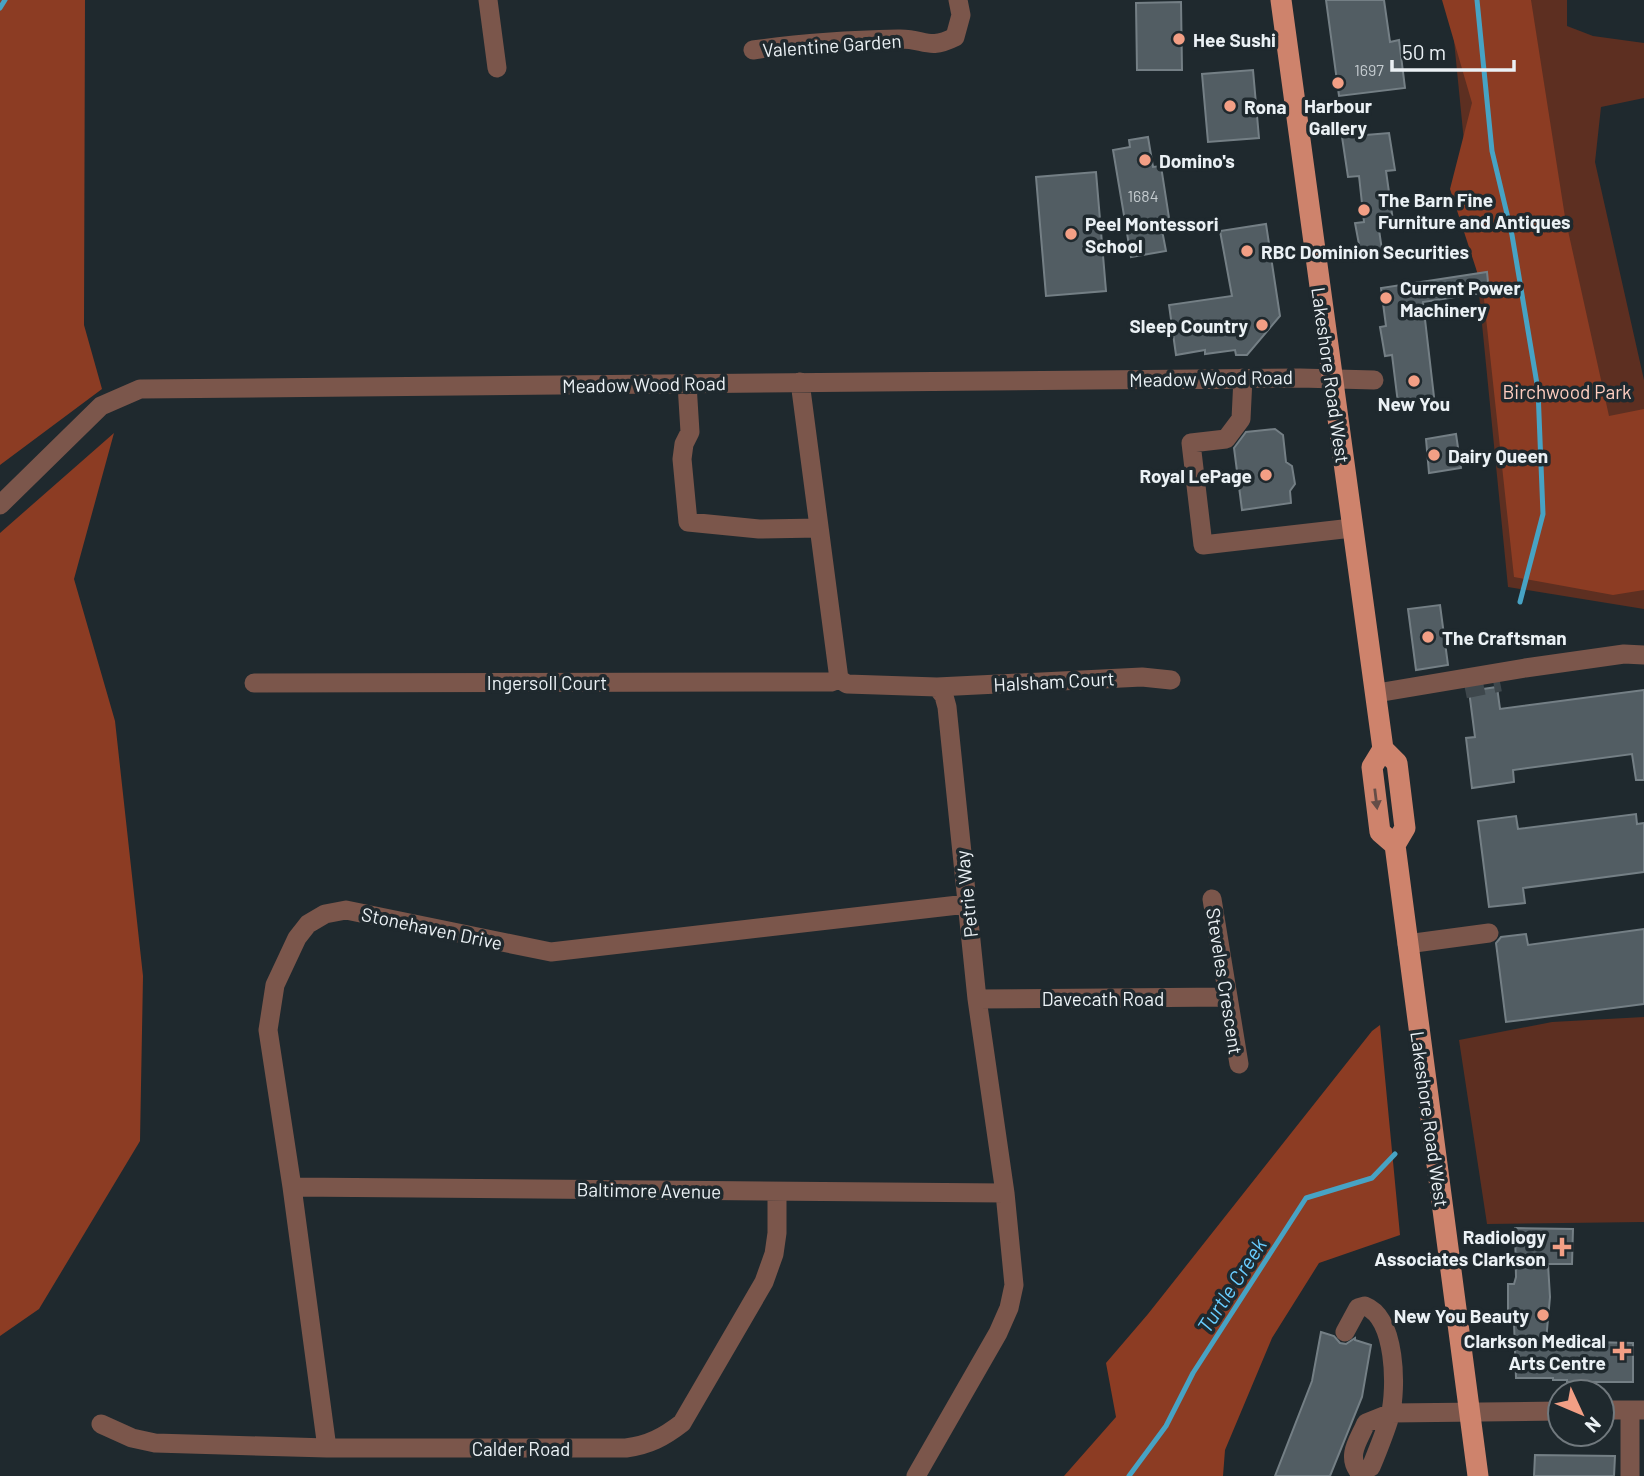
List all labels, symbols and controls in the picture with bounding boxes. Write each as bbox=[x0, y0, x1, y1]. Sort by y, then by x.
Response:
place label: Hee Sushi bbox=[1193, 28, 1276, 51]
scale bar bbox=[1392, 28, 1514, 72]
street label: Valentine Garden bbox=[762, 29, 902, 61]
marker: Hee Sushi bbox=[1171, 31, 1187, 47]
text: 50 m bbox=[1402, 39, 1446, 64]
house number: 1697 bbox=[1354, 60, 1384, 79]
marker: Harbour Gallery bbox=[1330, 75, 1346, 91]
place label: Harbour Gallery bbox=[1304, 94, 1373, 139]
place label: Rona bbox=[1244, 95, 1287, 118]
marker: Rona bbox=[1222, 98, 1238, 114]
place label: Domino's bbox=[1159, 149, 1235, 172]
marker: Domino's bbox=[1137, 152, 1153, 168]
house number: 1684 bbox=[1128, 186, 1159, 205]
place label: The Barn Fine Furniture and Antiques bbox=[1378, 188, 1571, 233]
marker: The Barn Fine Furniture and Antiques bbox=[1356, 202, 1372, 218]
place label: Peel Montessori School bbox=[1085, 212, 1219, 257]
marker: Peel Montessori School bbox=[1063, 226, 1079, 242]
place label: RBC Dominion Securities bbox=[1261, 240, 1469, 263]
marker: RBC Dominion Securities bbox=[1239, 243, 1255, 259]
place label: Current Power Machinery bbox=[1400, 276, 1521, 321]
street label: Lakeshore Road West bbox=[1307, 285, 1355, 465]
marker: Current Power Machinery bbox=[1378, 290, 1394, 306]
place label: Sleep Country bbox=[1130, 314, 1248, 337]
marker: Sleep Country bbox=[1254, 317, 1270, 333]
street label: Meadow Wood Road bbox=[1129, 365, 1293, 391]
street label: Meadow Wood Road bbox=[562, 371, 726, 397]
marker: New You bbox=[1406, 373, 1422, 389]
park label: Birchwood Park bbox=[1502, 380, 1632, 403]
place label: New You bbox=[1378, 392, 1450, 415]
place label: Dairy Queen bbox=[1448, 444, 1548, 467]
marker: Dairy Queen bbox=[1426, 447, 1442, 463]
place label: Royal LePage bbox=[1139, 464, 1252, 487]
marker: Royal LePage bbox=[1258, 467, 1274, 483]
place label: The Craftsman bbox=[1442, 626, 1567, 649]
marker: The Craftsman bbox=[1420, 629, 1436, 645]
street label: Halsham Court bbox=[993, 666, 1115, 696]
street label: Ingersoll Court bbox=[487, 671, 607, 694]
one-way arrow bbox=[1371, 788, 1382, 810]
street label: Petrie Way bbox=[950, 849, 982, 939]
street label: Stonehaven Drive bbox=[359, 902, 505, 954]
street label: Steveles Crescent bbox=[1202, 906, 1248, 1056]
street label: Davecath Road bbox=[1042, 987, 1164, 1010]
street label: Lakeshore Road West bbox=[1406, 1029, 1454, 1209]
street label: Baltimore Avenue bbox=[576, 1177, 722, 1203]
place label: Radiology Associates Clarkson bbox=[1374, 1225, 1546, 1270]
water label: Turtle Creek bbox=[1191, 1232, 1271, 1337]
marker: Radiology Associates Clarkson bbox=[1552, 1237, 1572, 1257]
place label: New You Beauty bbox=[1394, 1304, 1529, 1327]
marker: New You Beauty bbox=[1535, 1307, 1551, 1323]
place label: Clarkson Medical Arts Centre bbox=[1464, 1329, 1606, 1374]
marker: Clarkson Medical Arts Centre bbox=[1612, 1341, 1632, 1361]
north arrow bbox=[1546, 1378, 1616, 1448]
text: N bbox=[1581, 1413, 1606, 1438]
street label: Calder Road bbox=[472, 1437, 570, 1460]

